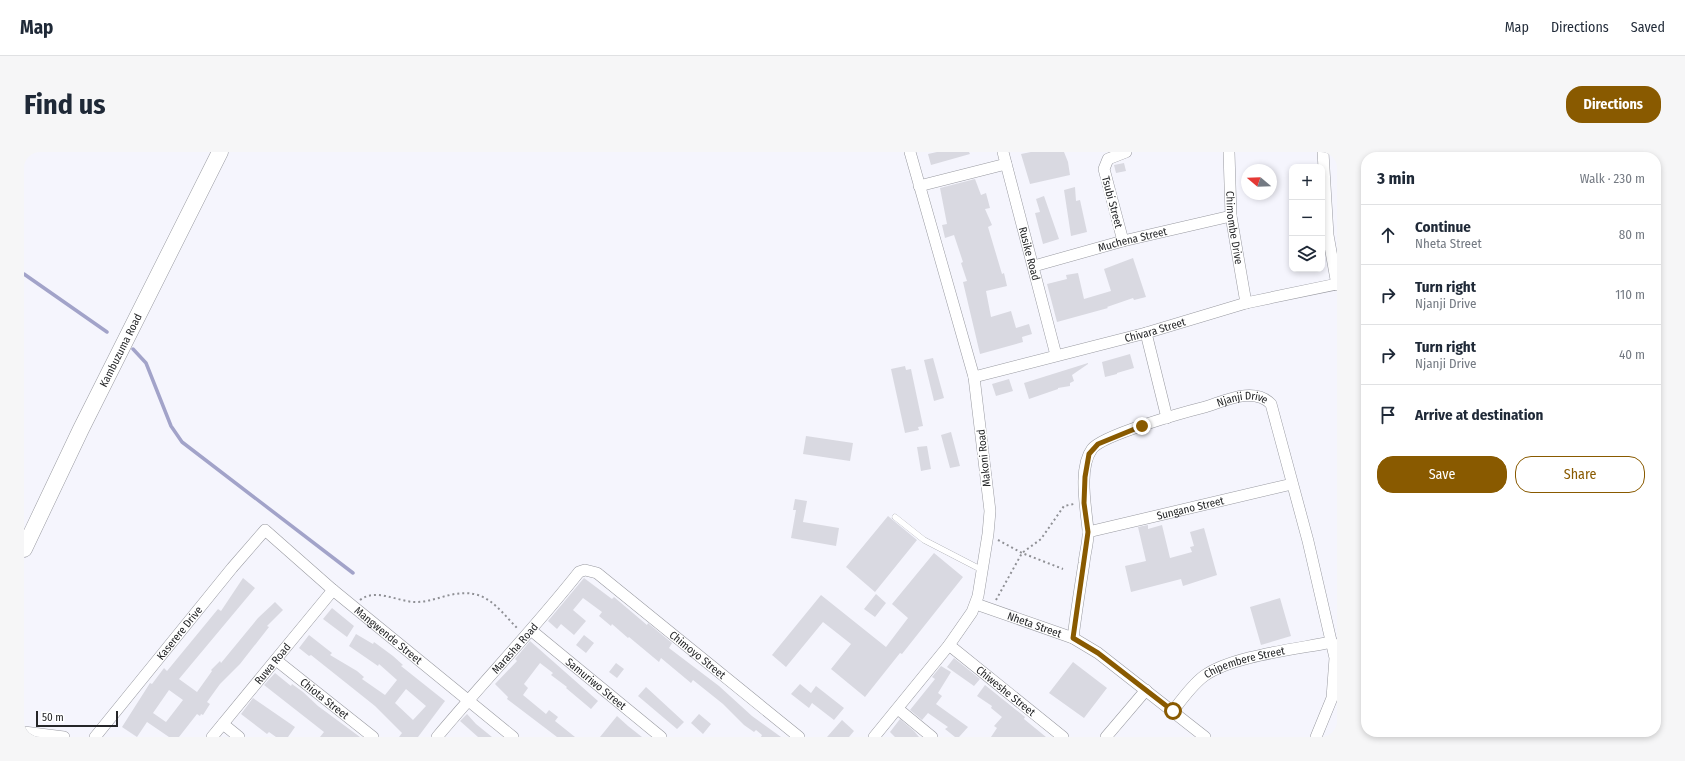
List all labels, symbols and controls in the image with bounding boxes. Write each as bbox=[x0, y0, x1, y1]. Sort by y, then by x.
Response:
text: Map bbox=[20, 16, 53, 39]
text: Map bbox=[1505, 19, 1529, 36]
text: Directions bbox=[1551, 19, 1609, 36]
text: Saved bbox=[1631, 19, 1665, 36]
button: Directions bbox=[1566, 86, 1661, 123]
text: Find us bbox=[24, 88, 106, 121]
north arrow bbox=[1241, 164, 1277, 200]
map controls bbox=[1289, 164, 1325, 272]
button: + bbox=[1289, 164, 1325, 200]
text: 3 min bbox=[1377, 168, 1415, 189]
text: Walk · 230 m bbox=[1580, 171, 1645, 186]
street label: Tsubi Street bbox=[1099, 175, 1125, 230]
street label: Chimombe Drive bbox=[1224, 191, 1246, 265]
button: − bbox=[1289, 200, 1325, 236]
text: Continue bbox=[1415, 218, 1471, 236]
street label: Muchena Street bbox=[1097, 224, 1168, 254]
icon: ahead bbox=[1377, 224, 1399, 246]
street label: Rusike Road bbox=[1016, 225, 1043, 282]
text: 80 m bbox=[1619, 227, 1645, 242]
button: layers bbox=[1289, 236, 1325, 272]
text: Nheta Street bbox=[1415, 236, 1482, 251]
text: Turn right bbox=[1415, 278, 1476, 296]
icon: right bbox=[1377, 284, 1399, 306]
text: 110 m bbox=[1615, 287, 1645, 302]
text: Njanji Drive bbox=[1415, 296, 1477, 311]
street label: Kambuzuma Road bbox=[97, 311, 144, 389]
street label: Chivara Street bbox=[1123, 315, 1187, 345]
text: Turn right bbox=[1415, 338, 1476, 356]
icon: right bbox=[1377, 344, 1399, 366]
text: 40 m bbox=[1619, 347, 1645, 362]
text: Njanji Drive bbox=[1415, 356, 1477, 371]
street label: Njanji Drive bbox=[1215, 389, 1271, 409]
icon: arrive bbox=[1377, 404, 1399, 426]
text: Arrive at destination bbox=[1415, 406, 1543, 424]
route end bbox=[1133, 417, 1151, 435]
street label: Makoni Road bbox=[975, 428, 993, 488]
button: Save bbox=[1377, 456, 1507, 493]
button: Share bbox=[1515, 456, 1645, 493]
street label: Sungano Street bbox=[1155, 494, 1226, 522]
street label: Kaserere Drive bbox=[154, 604, 205, 662]
street label: Mangwende Street bbox=[352, 604, 425, 667]
street label: Nheta Street bbox=[1006, 609, 1064, 640]
street label: Marasha Road bbox=[489, 620, 540, 676]
street label: Chimoyo Street bbox=[667, 628, 729, 682]
street label: Ruwa Road bbox=[252, 640, 293, 687]
street label: Chipembere Street bbox=[1201, 644, 1286, 681]
street label: Samuriwo Street bbox=[563, 655, 629, 713]
street label: Chiweshe Street bbox=[974, 663, 1038, 719]
street label: Chiota Street bbox=[298, 675, 352, 722]
route start bbox=[1164, 702, 1182, 720]
scale bar bbox=[36, 709, 118, 728]
text: 50 m bbox=[42, 711, 64, 724]

